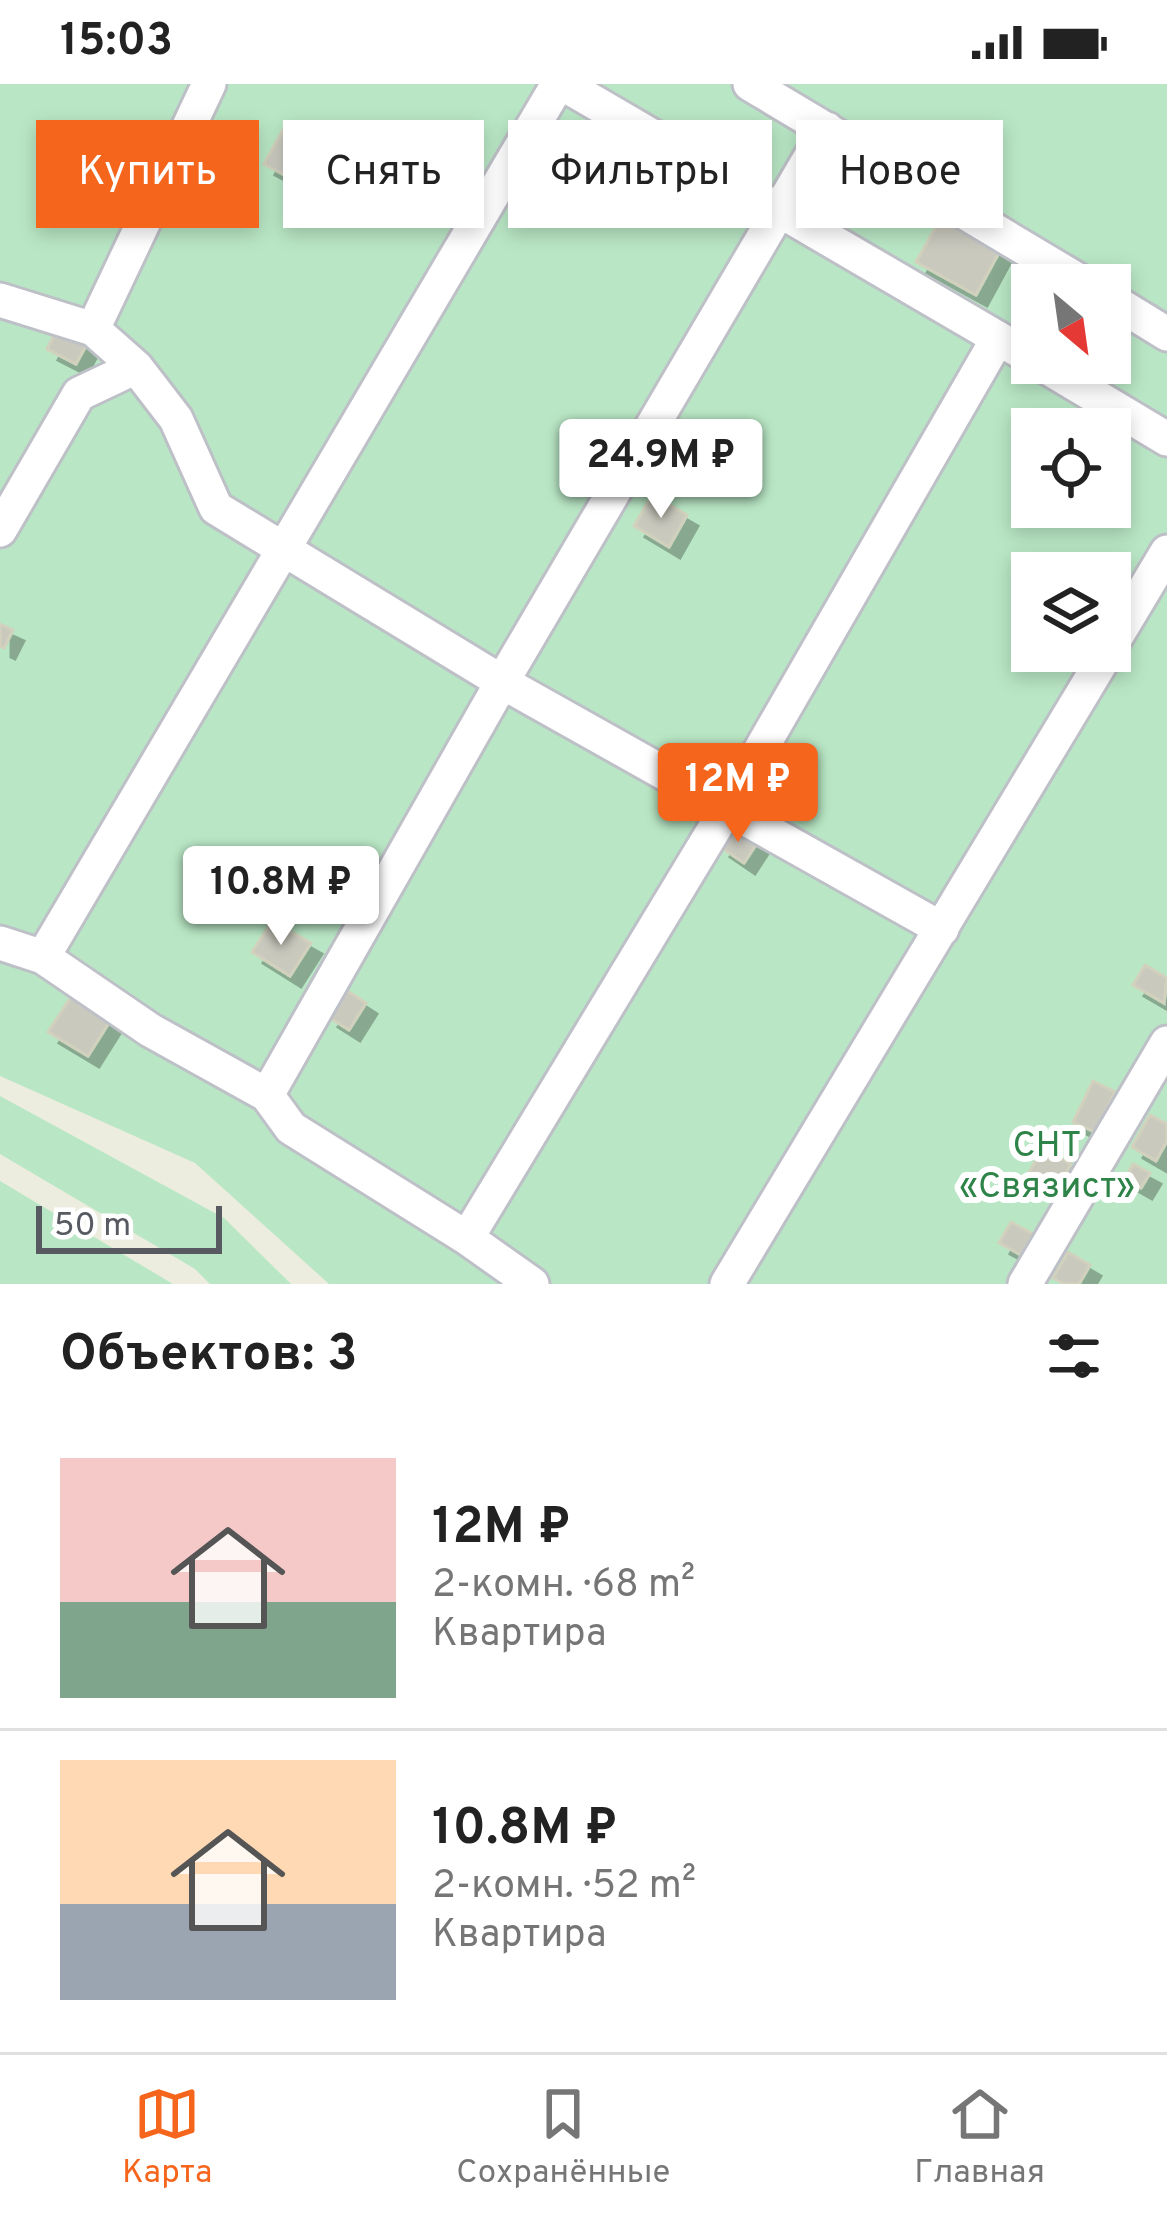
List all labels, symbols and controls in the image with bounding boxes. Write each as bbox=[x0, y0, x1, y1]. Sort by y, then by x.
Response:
text: 15:03 bbox=[60, 14, 173, 71]
chip: Купить bbox=[36, 120, 259, 228]
chip: Снять bbox=[283, 120, 484, 228]
chip: Фильтры bbox=[508, 120, 772, 228]
chip: Новое bbox=[796, 120, 1003, 228]
north arrow bbox=[1011, 264, 1131, 384]
map controls bbox=[1011, 264, 1131, 672]
button: locate bbox=[1011, 408, 1131, 528]
pin: 24.9M ₽ bbox=[550, 419, 772, 521]
text: 24.9M ₽ bbox=[586, 433, 736, 482]
button: layers bbox=[1011, 552, 1131, 672]
pin: 12M ₽ bbox=[654, 743, 822, 845]
text: 12M ₽ bbox=[685, 757, 791, 806]
pin: 10.8M ₽ bbox=[170, 846, 392, 948]
text: 10.8M ₽ bbox=[210, 860, 352, 909]
park label: СНТ «Связист» bbox=[959, 1124, 1135, 1211]
scale bar bbox=[36, 1200, 222, 1253]
text: 50 m bbox=[54, 1206, 131, 1248]
icon: filters bbox=[1041, 1323, 1107, 1389]
text: Объектов: 3 bbox=[60, 1324, 358, 1389]
text: 12M ₽ bbox=[432, 1497, 571, 1562]
icon: home bbox=[156, 1506, 300, 1650]
text: 2-комн. · 68 m² bbox=[432, 1562, 695, 1611]
text: Квартира bbox=[432, 1611, 606, 1660]
text: 10.8M ₽ bbox=[432, 1798, 618, 1863]
icon: home bbox=[156, 1808, 300, 1952]
text: 2-комн. · 52 m² bbox=[432, 1863, 696, 1912]
text: Квартира bbox=[432, 1912, 606, 1961]
tab: Карта bbox=[122, 2081, 212, 2195]
tab: Сохранённые bbox=[456, 2081, 670, 2195]
tab: Главная bbox=[914, 2081, 1045, 2195]

